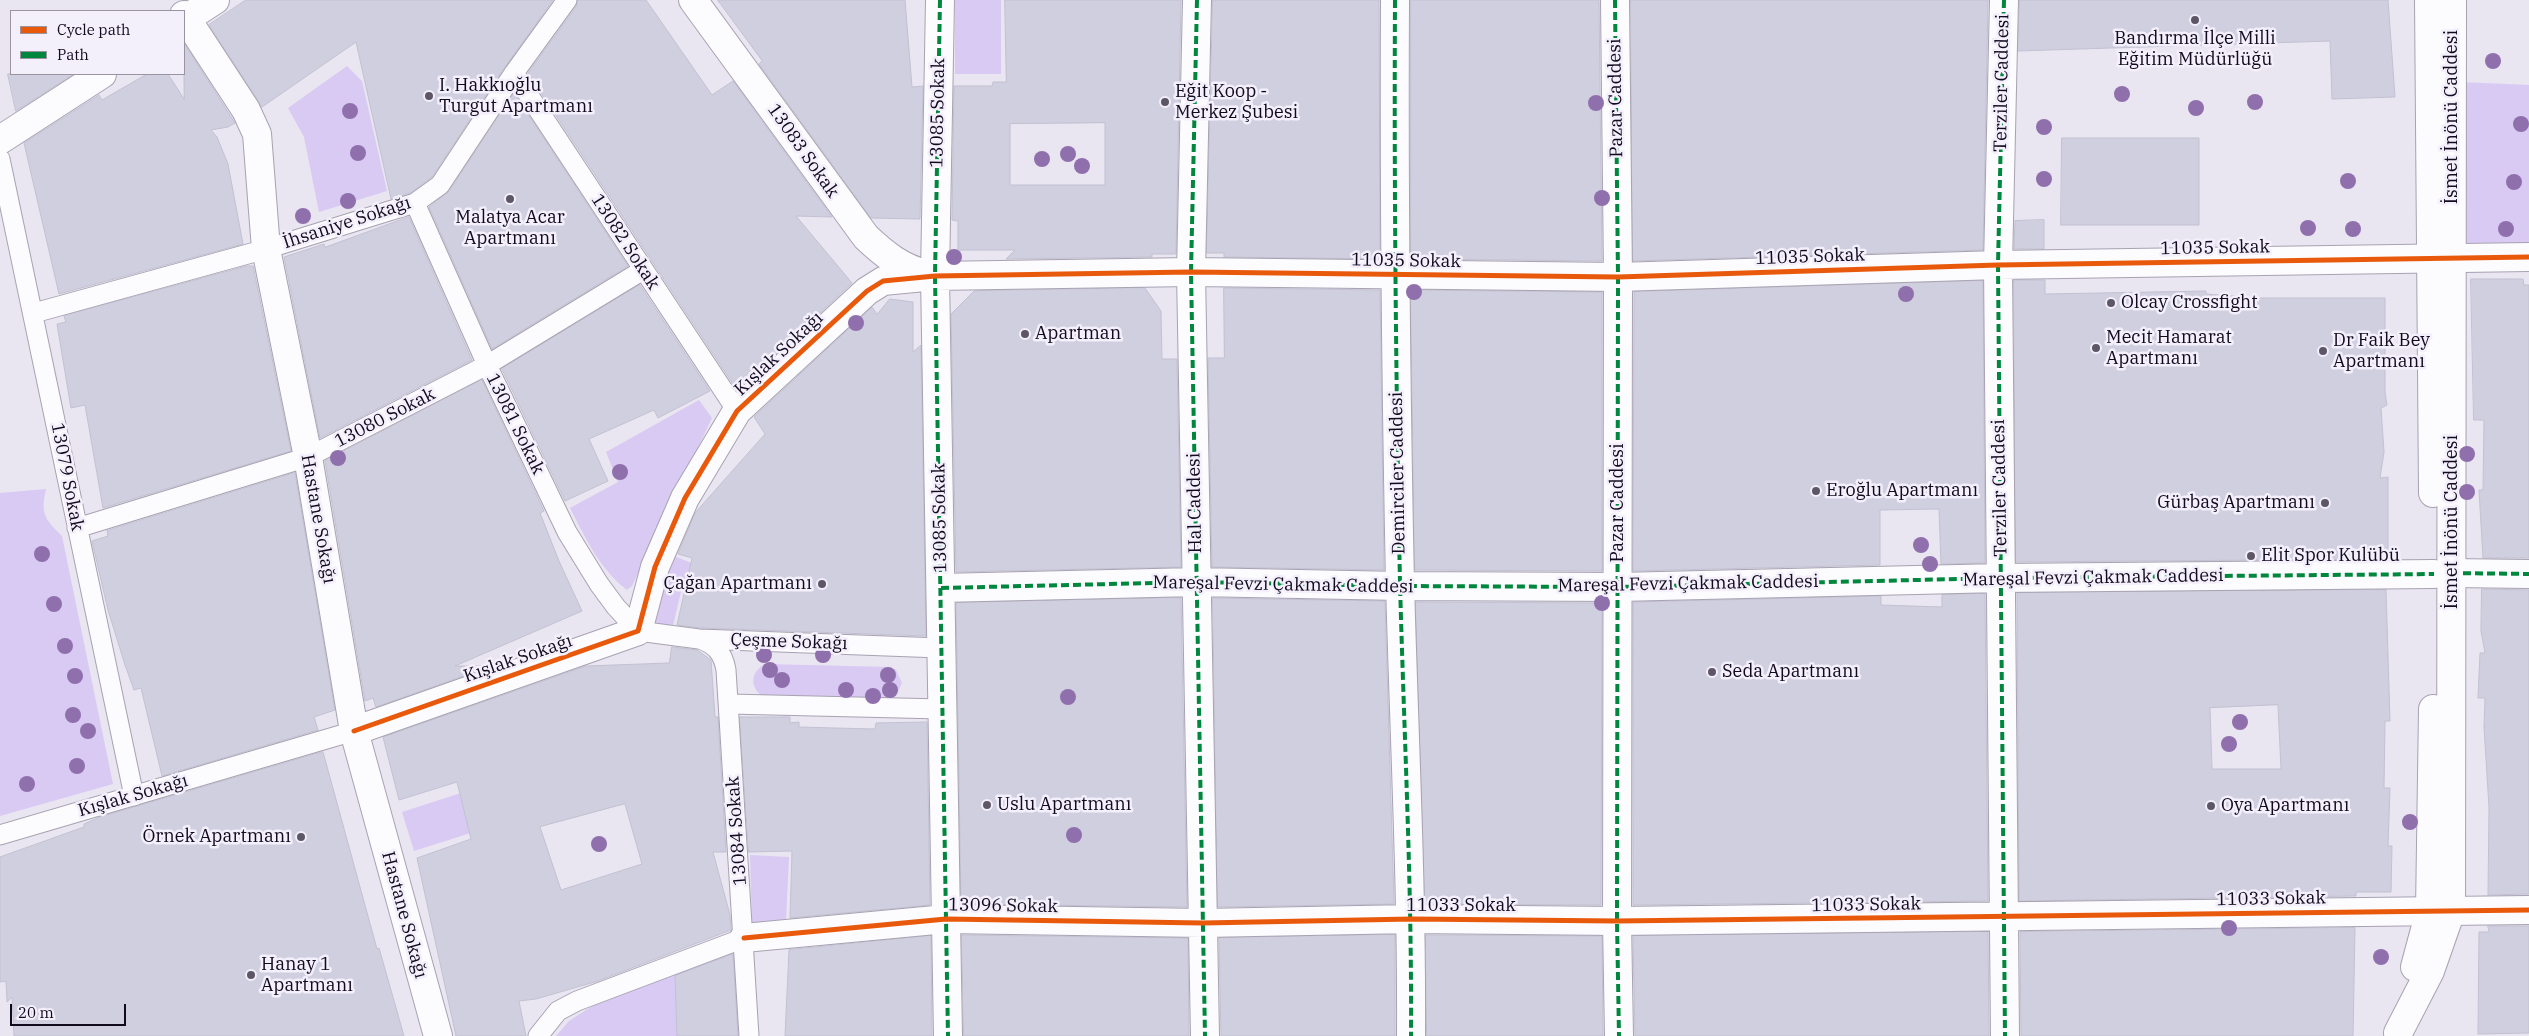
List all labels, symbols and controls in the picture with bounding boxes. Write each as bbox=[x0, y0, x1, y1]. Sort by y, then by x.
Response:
legend bbox=[10, 10, 185, 75]
street label: Terziler Caddesi bbox=[1990, 14, 2014, 152]
marker: Bandırma İlçe Milli Eğitim Müdürlüğü bbox=[2189, 14, 2201, 26]
text: Cycle path bbox=[57, 20, 130, 39]
place label: Bandırma İlçe Milli Eğitim Müdürlüğü bbox=[2114, 28, 2276, 70]
street label: İsmet İnönü Caddesi bbox=[2441, 30, 2463, 204]
street label: Pazar Caddesi bbox=[1604, 38, 1628, 158]
text: Path bbox=[57, 45, 89, 64]
street label: 13085 Sokak bbox=[926, 58, 950, 168]
place label: I. Hakkıoğlu Turgut Apartmanı bbox=[439, 75, 593, 118]
place label: Eğit Koop - Merkez Şubesi bbox=[1175, 81, 1298, 124]
marker: I. Hakkıoğlu Turgut Apartmanı bbox=[423, 90, 435, 102]
marker: Eğit Koop - Merkez Şubesi bbox=[1159, 96, 1171, 108]
street label: 13083 Sokak bbox=[763, 100, 843, 202]
street label: 13082 Sokak bbox=[586, 190, 664, 294]
street label: İhsaniye Sokağı bbox=[280, 192, 414, 254]
marker: Malatya Acar Apartmanı bbox=[504, 193, 516, 205]
place label: Malatya Acar Apartmanı bbox=[455, 207, 565, 250]
street label: 11035 Sokak bbox=[2160, 236, 2270, 260]
street label: 11035 Sokak bbox=[1755, 244, 1865, 270]
street label: 11035 Sokak bbox=[1351, 249, 1461, 273]
place label: Olcay Crossfight bbox=[2121, 292, 2258, 314]
marker: Olcay Crossfight bbox=[2105, 297, 2117, 309]
street label: Kışlak Sokağı bbox=[730, 307, 828, 401]
place label: Apartman bbox=[1035, 323, 1121, 345]
place label: Mecit Hamarat Apartmanı bbox=[2106, 327, 2232, 369]
marker: Apartman bbox=[1019, 328, 1031, 340]
place label: Dr Faik Bey Apartmanı bbox=[2333, 330, 2430, 372]
marker: Mecit Hamarat Apartmanı bbox=[2090, 342, 2102, 354]
marker: Dr Faik Bey Apartmanı bbox=[2317, 345, 2329, 357]
street label: 13081 Sokak bbox=[481, 370, 549, 478]
street label: 13080 Sokak bbox=[331, 383, 439, 453]
street label: Demirciler Caddesi bbox=[1386, 392, 1410, 554]
street label: Terziler Caddesi bbox=[1988, 419, 2012, 557]
street label: 13079 Sokak bbox=[46, 421, 88, 533]
street label: İsmet İnönü Caddesi bbox=[2441, 435, 2463, 609]
street label: Pazar Caddesi bbox=[1607, 443, 1629, 563]
street label: Hal Caddesi bbox=[1183, 452, 1207, 554]
street label: Hastane Sokağı bbox=[296, 453, 340, 585]
street label: 13085 Sokak bbox=[928, 463, 952, 573]
place label: Eroğlu Apartmanı bbox=[1826, 480, 1978, 502]
marker: Eroğlu Apartmanı bbox=[1810, 485, 1822, 497]
place label: Gürbaş Apartmanı bbox=[2157, 492, 2315, 514]
marker: Gürbaş Apartmanı bbox=[2319, 497, 2331, 509]
place label: Elit Spor Kulübü bbox=[2261, 545, 2400, 567]
marker: Elit Spor Kulübü bbox=[2245, 550, 2257, 562]
street label: Mareşal Fevzi Çakmak Caddesi bbox=[1962, 565, 2224, 591]
street label: Mareşal Fevzi Çakmak Caddesi bbox=[1557, 571, 1819, 597]
street label: Mareşal Fevzi Çakmak Caddesi bbox=[1152, 572, 1414, 598]
place label: Çağan Apartmanı bbox=[664, 573, 812, 595]
marker: Çağan Apartmanı bbox=[816, 578, 828, 590]
street label: Çeşme Sokağı bbox=[730, 629, 848, 655]
street label: Kışlak Sokağı bbox=[461, 630, 575, 688]
place label: Seda Apartmanı bbox=[1722, 661, 1859, 683]
marker: Seda Apartmanı bbox=[1706, 666, 1718, 678]
street label: Kışlak Sokağı bbox=[76, 770, 190, 822]
street label: 13084 Sokak bbox=[722, 775, 752, 887]
place label: Uslu Apartmanı bbox=[997, 794, 1131, 816]
place label: Oya Apartmanı bbox=[2221, 795, 2349, 817]
marker: Uslu Apartmanı bbox=[981, 799, 993, 811]
marker: Oya Apartmanı bbox=[2205, 800, 2217, 812]
place label: Örnek Apartmanı bbox=[142, 826, 291, 848]
marker: Örnek Apartmanı bbox=[295, 831, 307, 843]
street label: Hastane Sokağı bbox=[377, 849, 431, 981]
street label: 11033 Sokak bbox=[2216, 887, 2326, 911]
street label: 11033 Sokak bbox=[1811, 893, 1921, 917]
street label: 13096 Sokak bbox=[948, 894, 1058, 918]
street label: 11033 Sokak bbox=[1406, 895, 1516, 917]
place label: Hanay 1 Apartmanı bbox=[261, 954, 353, 996]
marker: Hanay 1 Apartmanı bbox=[245, 969, 257, 981]
scale bar bbox=[12, 994, 129, 1026]
text: 20 m bbox=[18, 1003, 54, 1022]

